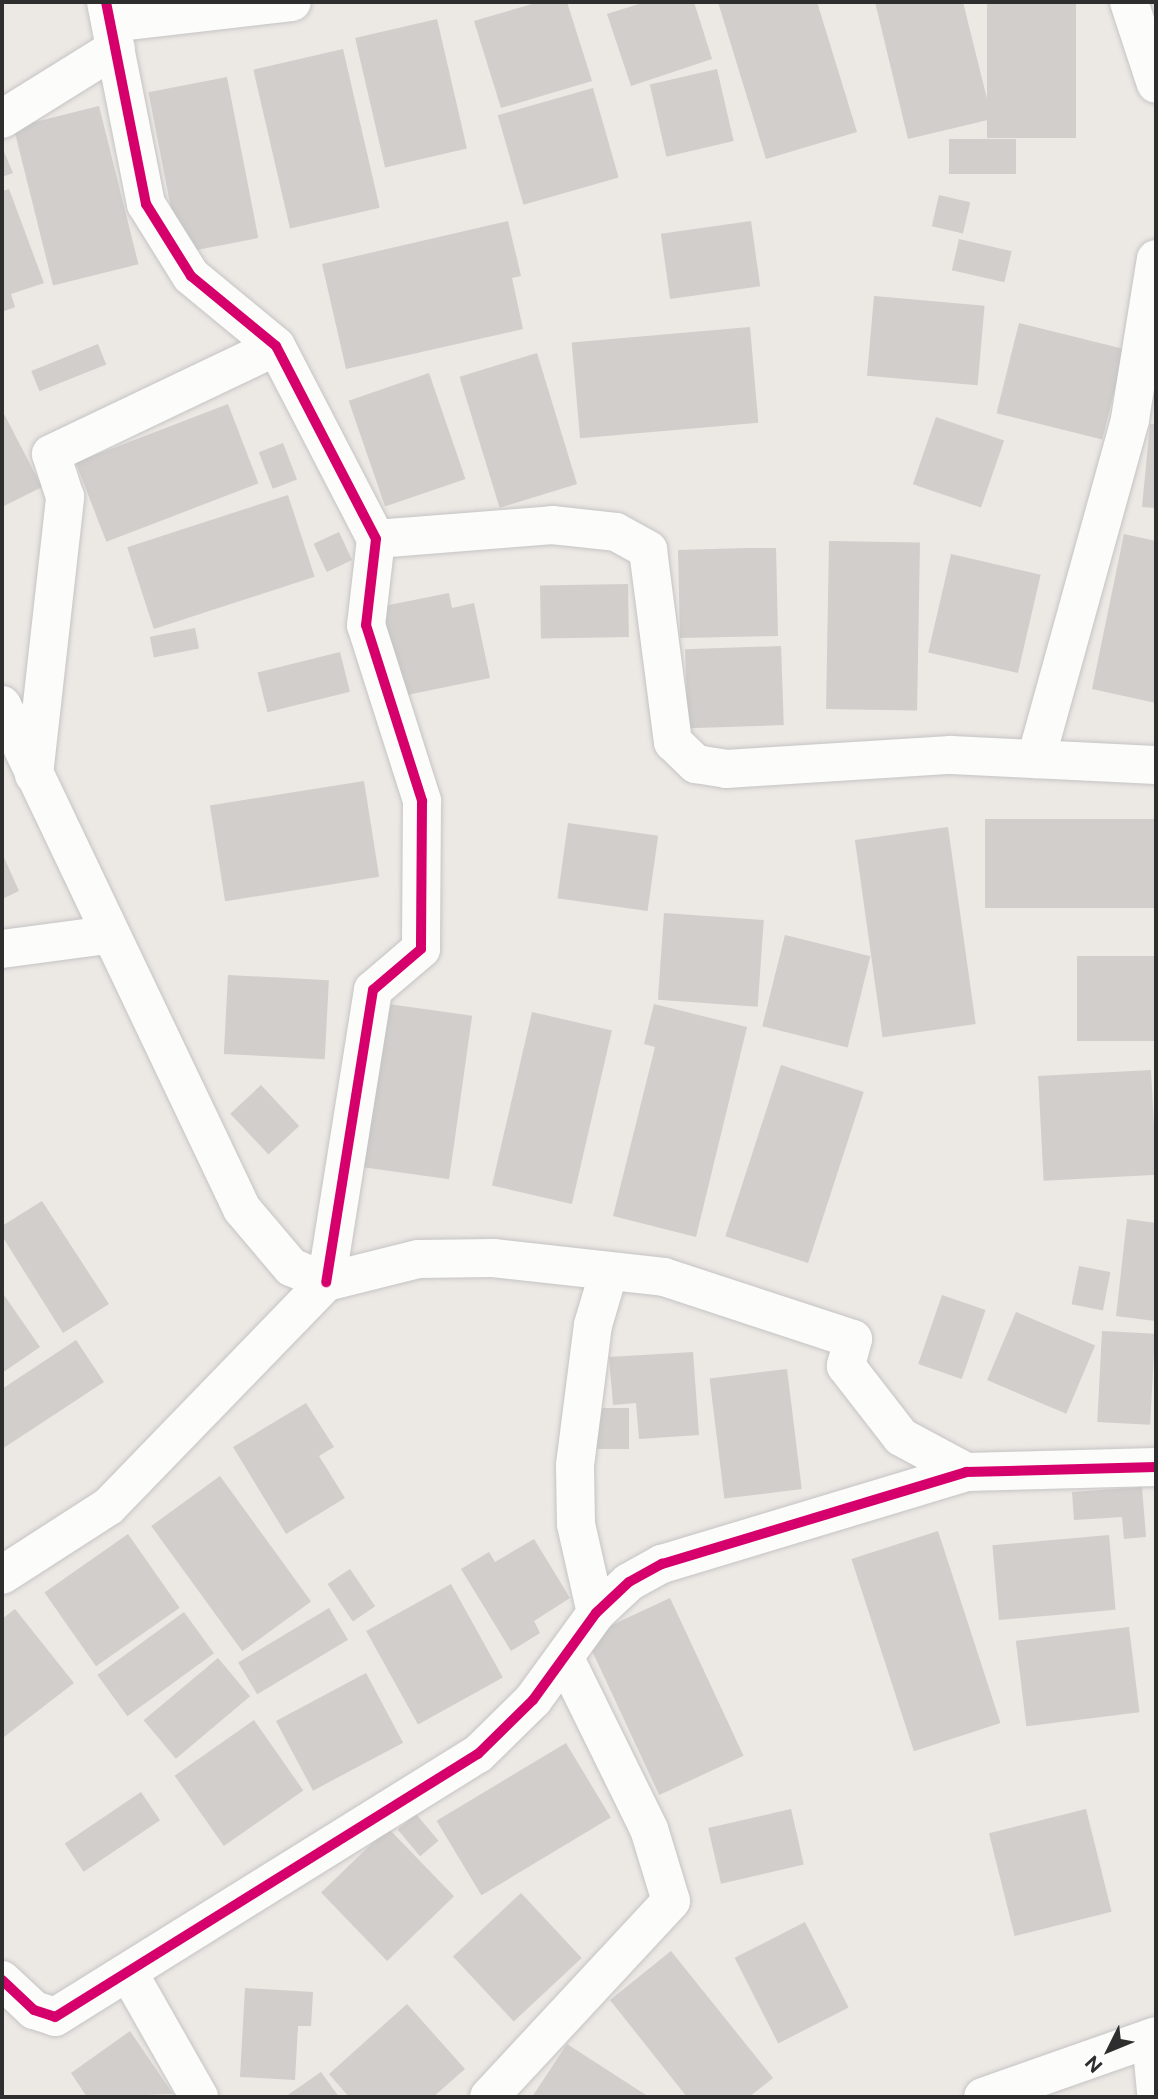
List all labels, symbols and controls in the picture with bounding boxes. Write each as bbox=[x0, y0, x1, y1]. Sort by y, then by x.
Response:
north arrow bbox=[1074, 2015, 1144, 2085]
text: N bbox=[1081, 2051, 1107, 2077]

